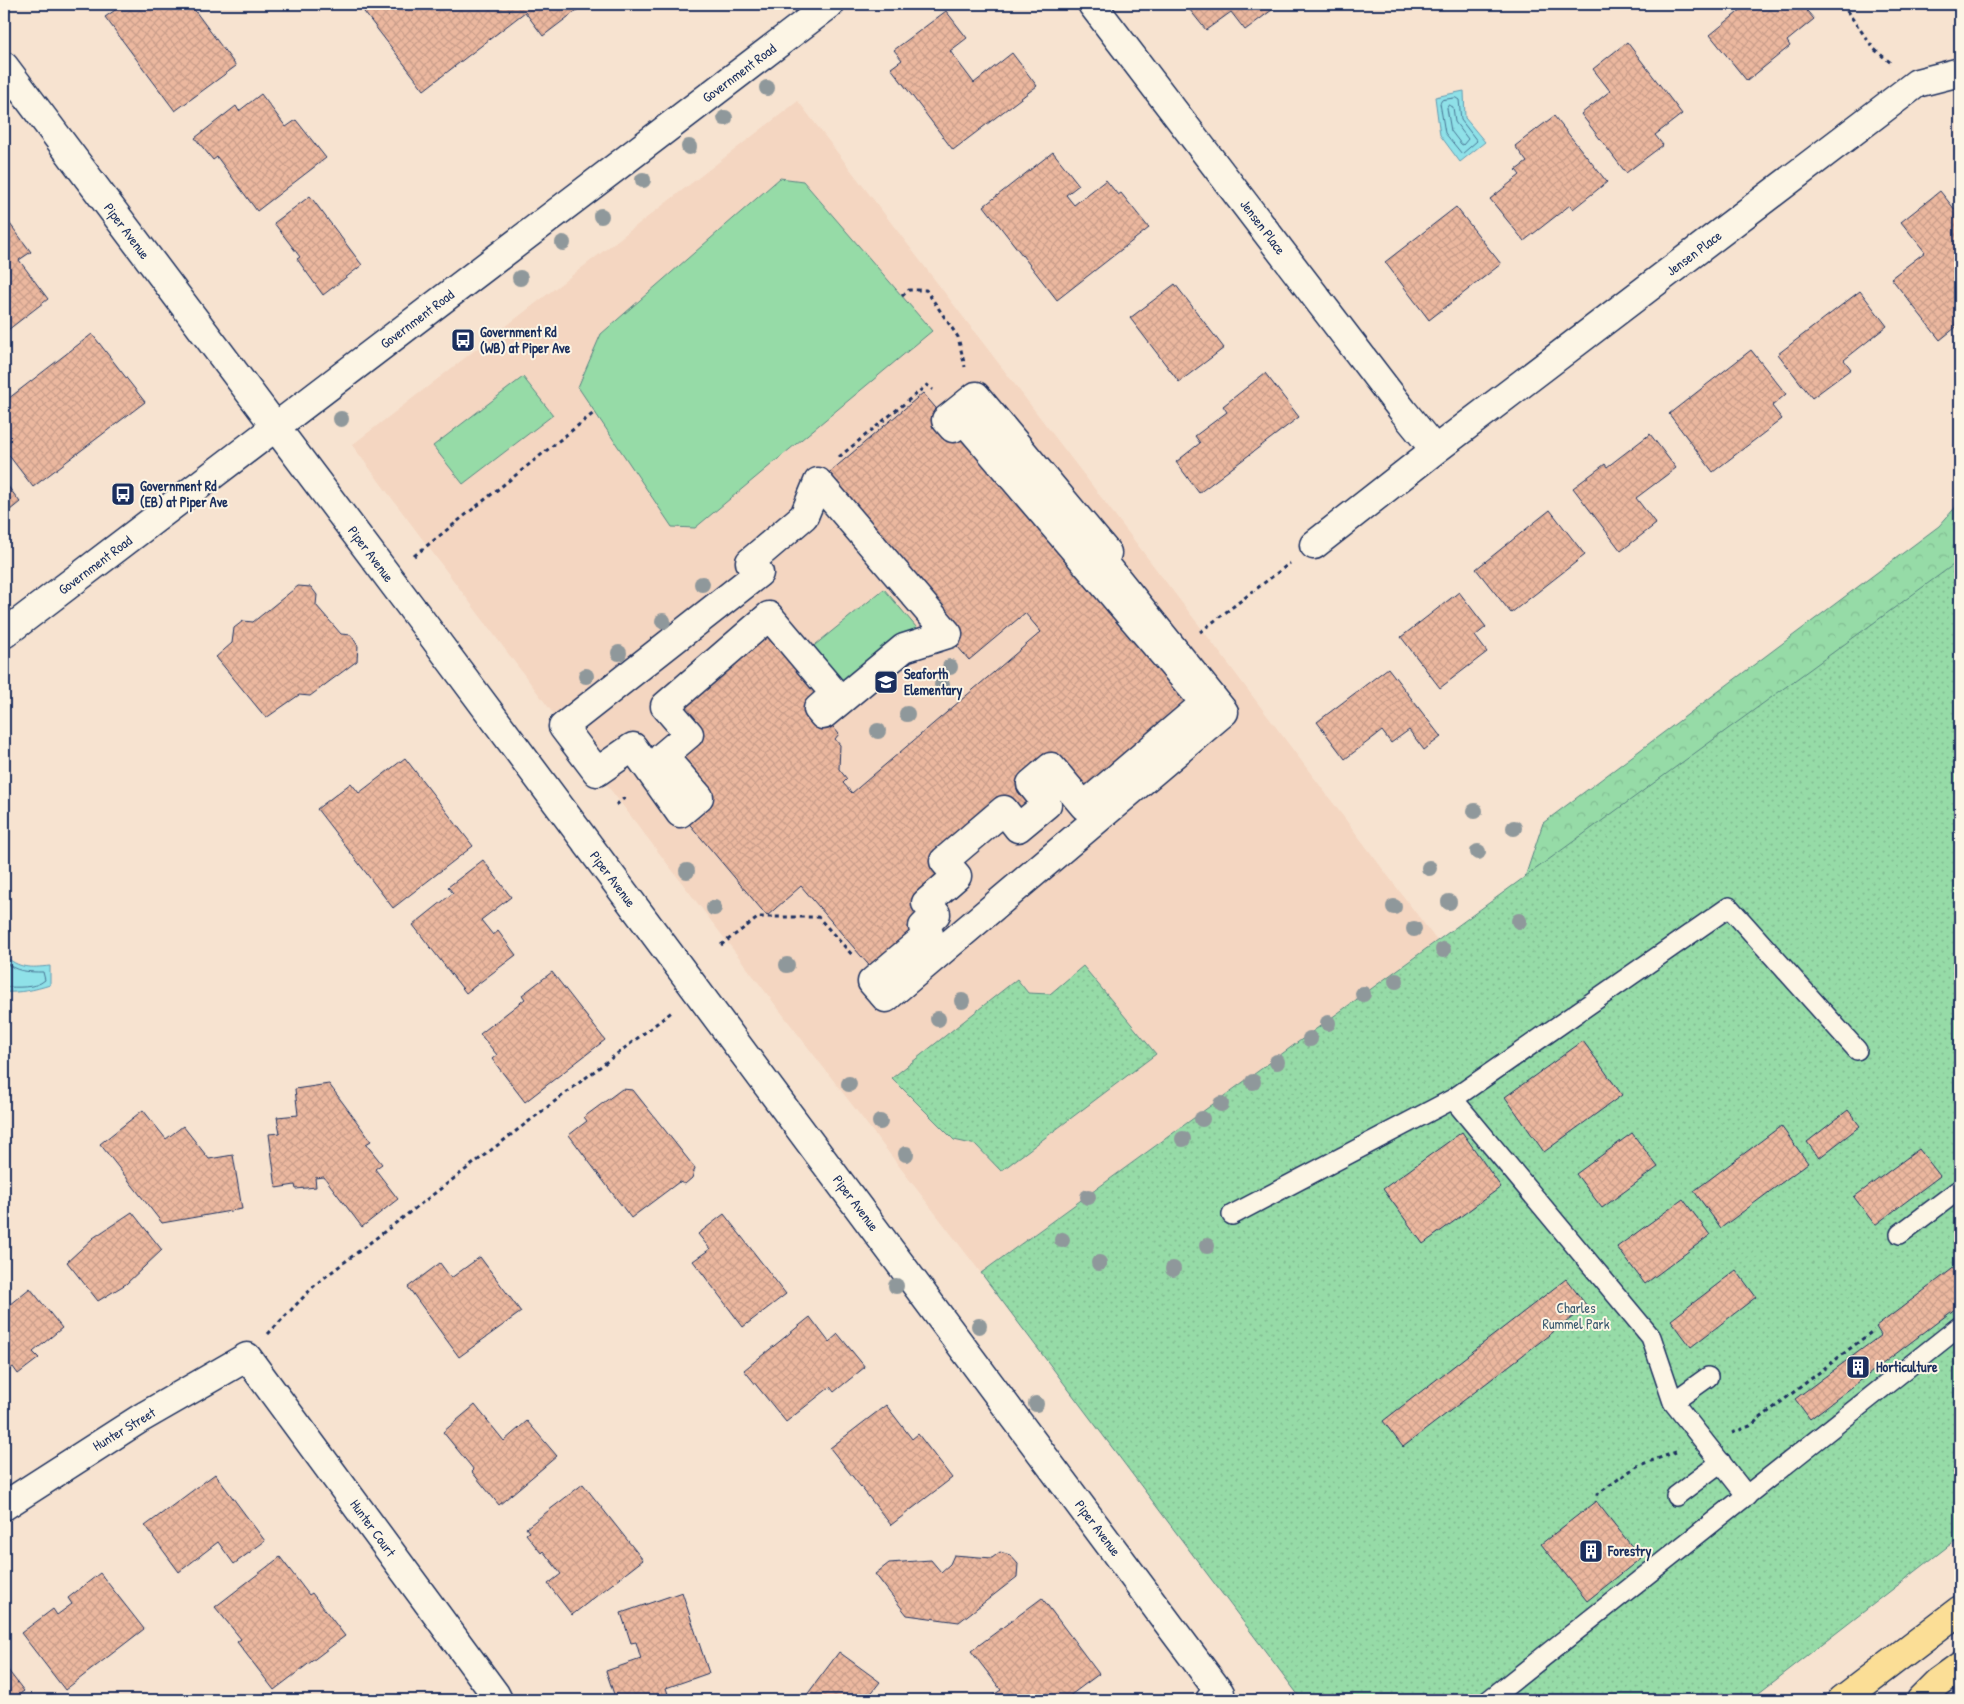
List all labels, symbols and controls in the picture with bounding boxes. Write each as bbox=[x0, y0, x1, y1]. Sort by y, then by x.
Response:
street label: Government Road bbox=[698, 38, 780, 107]
street label: Jensen Place bbox=[1236, 195, 1291, 259]
street label: Piper Avenue bbox=[99, 199, 155, 264]
street label: Jensen Place bbox=[1662, 225, 1726, 280]
street label: Government Road bbox=[376, 284, 458, 353]
place label: Government Rd (WB) at Piper Ave bbox=[480, 322, 571, 359]
bus stop icon: Government Rd (WB) at Piper Ave bbox=[450, 327, 476, 353]
place label: Government Rd (EB) at Piper Ave bbox=[140, 476, 228, 513]
bus stop icon: Government Rd (EB) at Piper Ave bbox=[110, 481, 136, 507]
street label: Piper Avenue bbox=[343, 522, 399, 587]
street label: Government Road bbox=[54, 530, 136, 599]
place label: Seaforth Elementary bbox=[904, 664, 963, 701]
school or university icon: Seaforth Elementary bbox=[873, 669, 899, 695]
street label: Piper Avenue bbox=[585, 847, 641, 912]
street label: Piper Avenue bbox=[828, 1171, 884, 1236]
park label: Charles Rummel Park bbox=[1543, 1298, 1610, 1333]
building icon: Horticulture bbox=[1845, 1354, 1871, 1380]
place label: Horticulture bbox=[1876, 1357, 1938, 1376]
street label: Hunter Street bbox=[89, 1402, 159, 1455]
street label: Hunter Court bbox=[346, 1495, 401, 1560]
street label: Piper Avenue bbox=[1070, 1496, 1126, 1561]
building icon: Forestry bbox=[1578, 1538, 1604, 1564]
place label: Forestry bbox=[1607, 1541, 1651, 1562]

